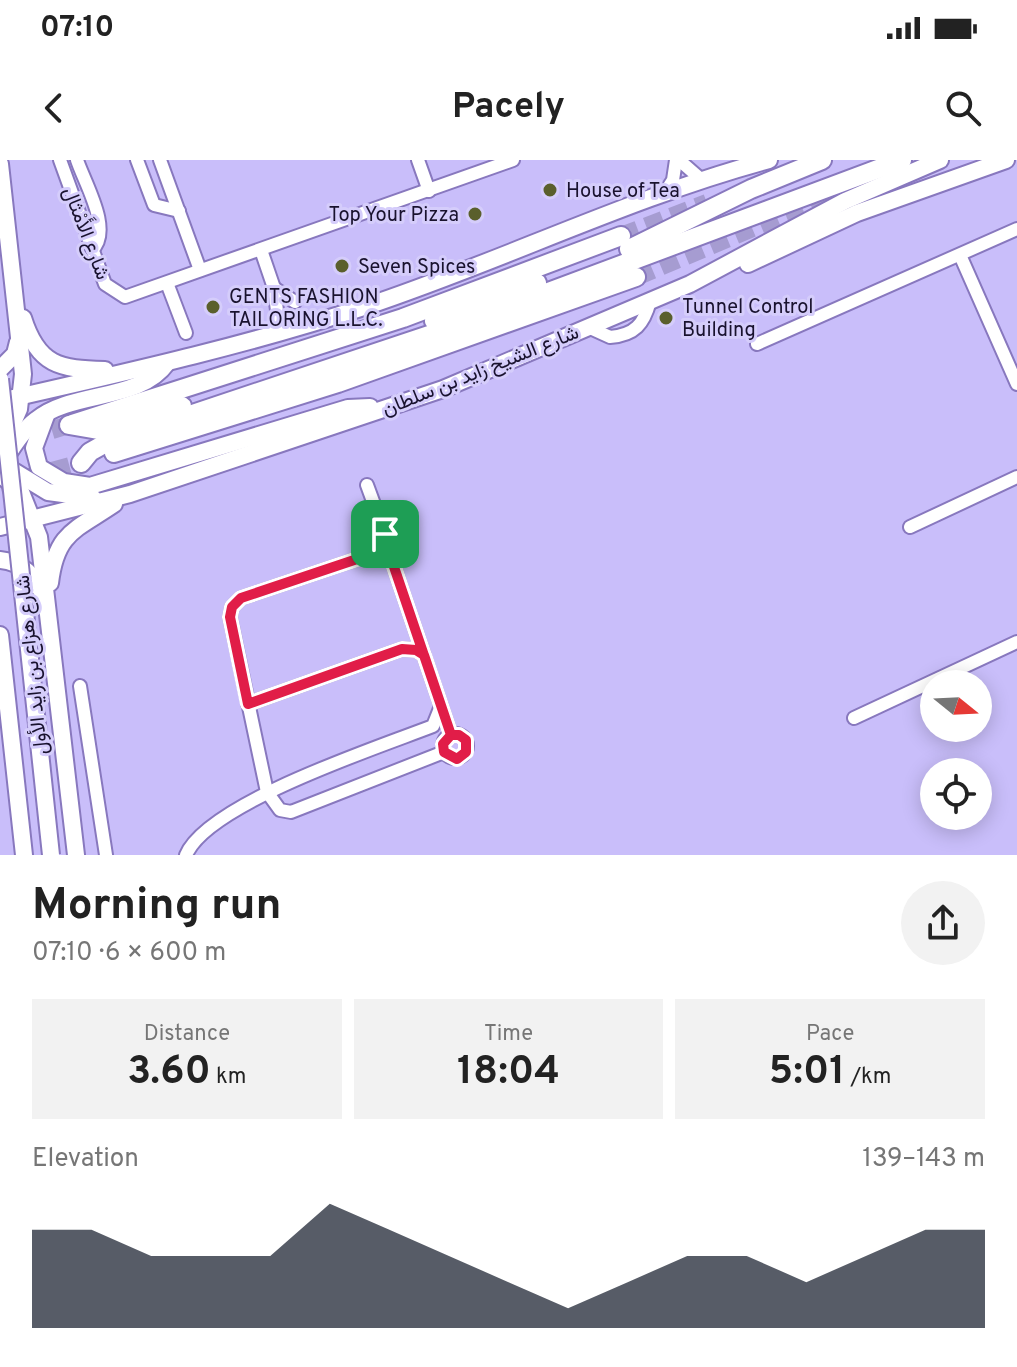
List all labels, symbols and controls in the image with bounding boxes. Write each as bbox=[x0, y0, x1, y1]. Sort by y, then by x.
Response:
text: 07:10 bbox=[40, 10, 114, 47]
text: Pacely bbox=[452, 85, 565, 131]
icon: back bbox=[32, 86, 76, 130]
icon: search bbox=[941, 86, 985, 130]
place label: House of Tea bbox=[566, 179, 680, 205]
marker: House of Tea bbox=[541, 181, 559, 199]
street label: شارع الأَمْثال bbox=[56, 183, 118, 284]
place label: Top Your Pizza bbox=[329, 203, 459, 229]
marker: Top Your Pizza bbox=[466, 205, 484, 223]
place label: Seven Spices bbox=[358, 255, 476, 281]
marker: Seven Spices bbox=[333, 257, 351, 275]
place label: GENTS FASHION TAILORING L.L.C. bbox=[229, 285, 383, 334]
place label: Tunnel Control Building bbox=[682, 295, 814, 344]
marker: GENTS FASHION TAILORING L.L.C. bbox=[204, 298, 222, 316]
marker: Tunnel Control Building bbox=[657, 309, 675, 327]
street label: شارع الشيخ زايد بن سلطان bbox=[378, 320, 583, 423]
pin bbox=[351, 500, 419, 568]
icon: arrive bbox=[363, 512, 407, 556]
street label: شارع هزاع بن زايد الأول bbox=[11, 574, 55, 756]
north arrow bbox=[920, 670, 992, 742]
map controls bbox=[920, 670, 992, 830]
button: locate bbox=[920, 758, 992, 830]
text: Morning run bbox=[32, 879, 282, 935]
button: share bbox=[901, 881, 985, 965]
text: 07:10 · 6 × 600 m bbox=[32, 937, 226, 970]
text: Distance bbox=[144, 1021, 230, 1048]
text: Time bbox=[484, 1021, 533, 1048]
text: Pace bbox=[806, 1021, 854, 1048]
text: 3.60 bbox=[127, 1048, 211, 1098]
text: 18:04 bbox=[457, 1048, 560, 1098]
text: 5:01 bbox=[769, 1048, 845, 1098]
text: km bbox=[211, 1064, 246, 1091]
text: /km bbox=[845, 1064, 891, 1091]
text: Elevation bbox=[32, 1143, 139, 1176]
text: 139–143 m bbox=[862, 1143, 985, 1176]

